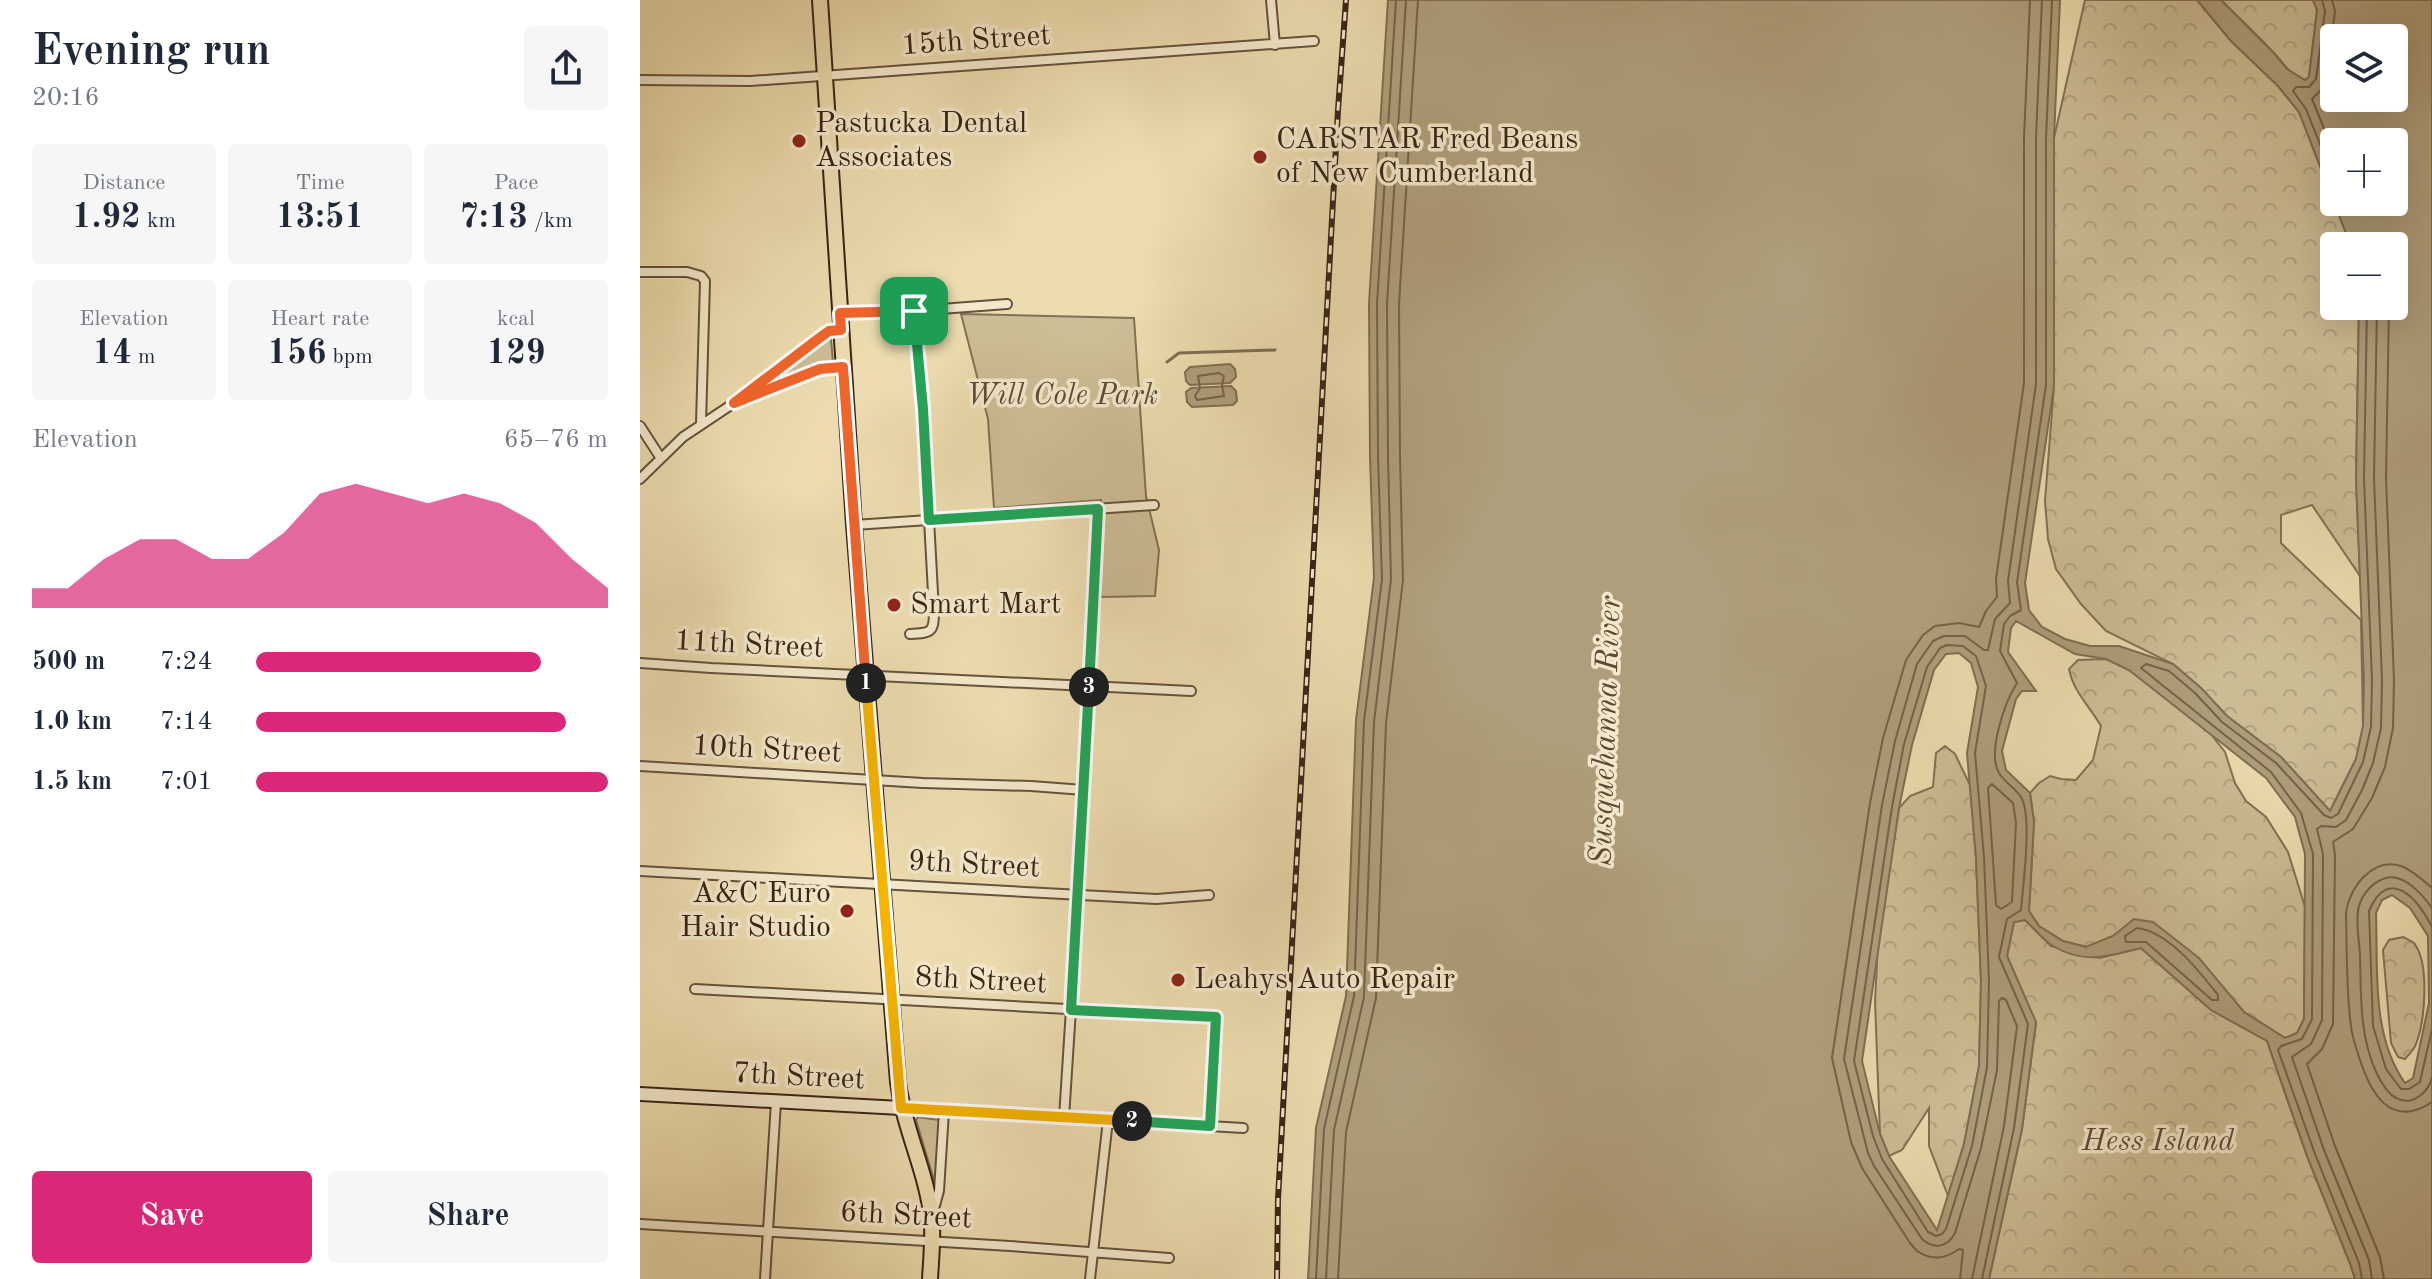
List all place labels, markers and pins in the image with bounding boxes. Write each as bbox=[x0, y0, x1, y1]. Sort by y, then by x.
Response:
place label: Pastucka Dental Associates bbox=[815, 109, 1027, 173]
place label: CARSTAR Fred Beans of New Cumberland bbox=[1276, 125, 1578, 189]
marker: Pastucka Dental Associates bbox=[790, 132, 808, 150]
marker: CARSTAR Fred Beans of New Cumberland bbox=[1251, 148, 1269, 166]
pin bbox=[880, 277, 948, 345]
place label: Smart Mart bbox=[910, 590, 1061, 620]
marker: Smart Mart bbox=[885, 596, 903, 614]
pin: 1 bbox=[846, 663, 886, 703]
pin: 3 bbox=[1069, 667, 1109, 707]
place label: A&C Euro Hair Studio bbox=[680, 879, 831, 943]
marker: A&C Euro Hair Studio bbox=[838, 902, 856, 920]
place label: Leahys Auto Repair bbox=[1194, 965, 1455, 995]
marker: Leahys Auto Repair bbox=[1169, 971, 1187, 989]
pin: 2 bbox=[1112, 1101, 1152, 1141]

